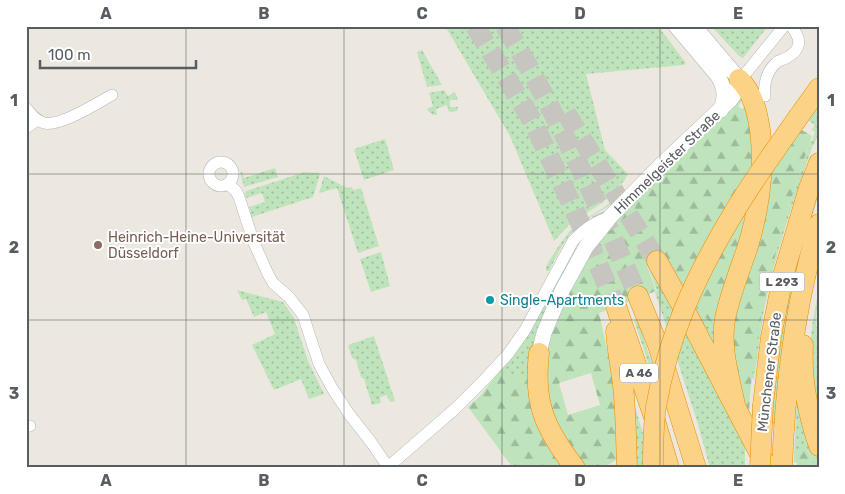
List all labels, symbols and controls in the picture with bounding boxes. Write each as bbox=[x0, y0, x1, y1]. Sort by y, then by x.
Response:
text: A bbox=[100, 4, 112, 23]
text: B bbox=[258, 4, 270, 23]
text: C bbox=[416, 4, 428, 23]
text: D bbox=[574, 4, 586, 23]
text: E bbox=[733, 4, 743, 23]
scale bar bbox=[40, 38, 196, 70]
text: 100 m bbox=[48, 46, 90, 64]
text: 1 bbox=[10, 91, 18, 110]
text: 1 bbox=[827, 91, 835, 110]
street label: Himmelgeister Straße bbox=[611, 107, 724, 218]
place label: Heinrich-Heine-Universität Düsseldorf bbox=[108, 229, 286, 262]
text: 2 bbox=[9, 238, 19, 257]
text: 2 bbox=[826, 238, 836, 257]
marker: Heinrich-Heine-Universität Düsseldorf bbox=[92, 239, 104, 251]
road number: L 293 bbox=[760, 272, 804, 292]
place label: Single-Apartments bbox=[500, 292, 624, 309]
marker: Single-Apartments bbox=[484, 294, 496, 306]
street label: Münchener Straße bbox=[754, 311, 785, 433]
road number: A 46 bbox=[620, 363, 658, 382]
text: 3 bbox=[9, 384, 19, 403]
text: 3 bbox=[826, 384, 836, 403]
text: A bbox=[100, 471, 112, 490]
text: B bbox=[258, 471, 270, 490]
text: C bbox=[416, 471, 428, 490]
text: D bbox=[574, 471, 586, 490]
text: E bbox=[733, 471, 743, 490]

